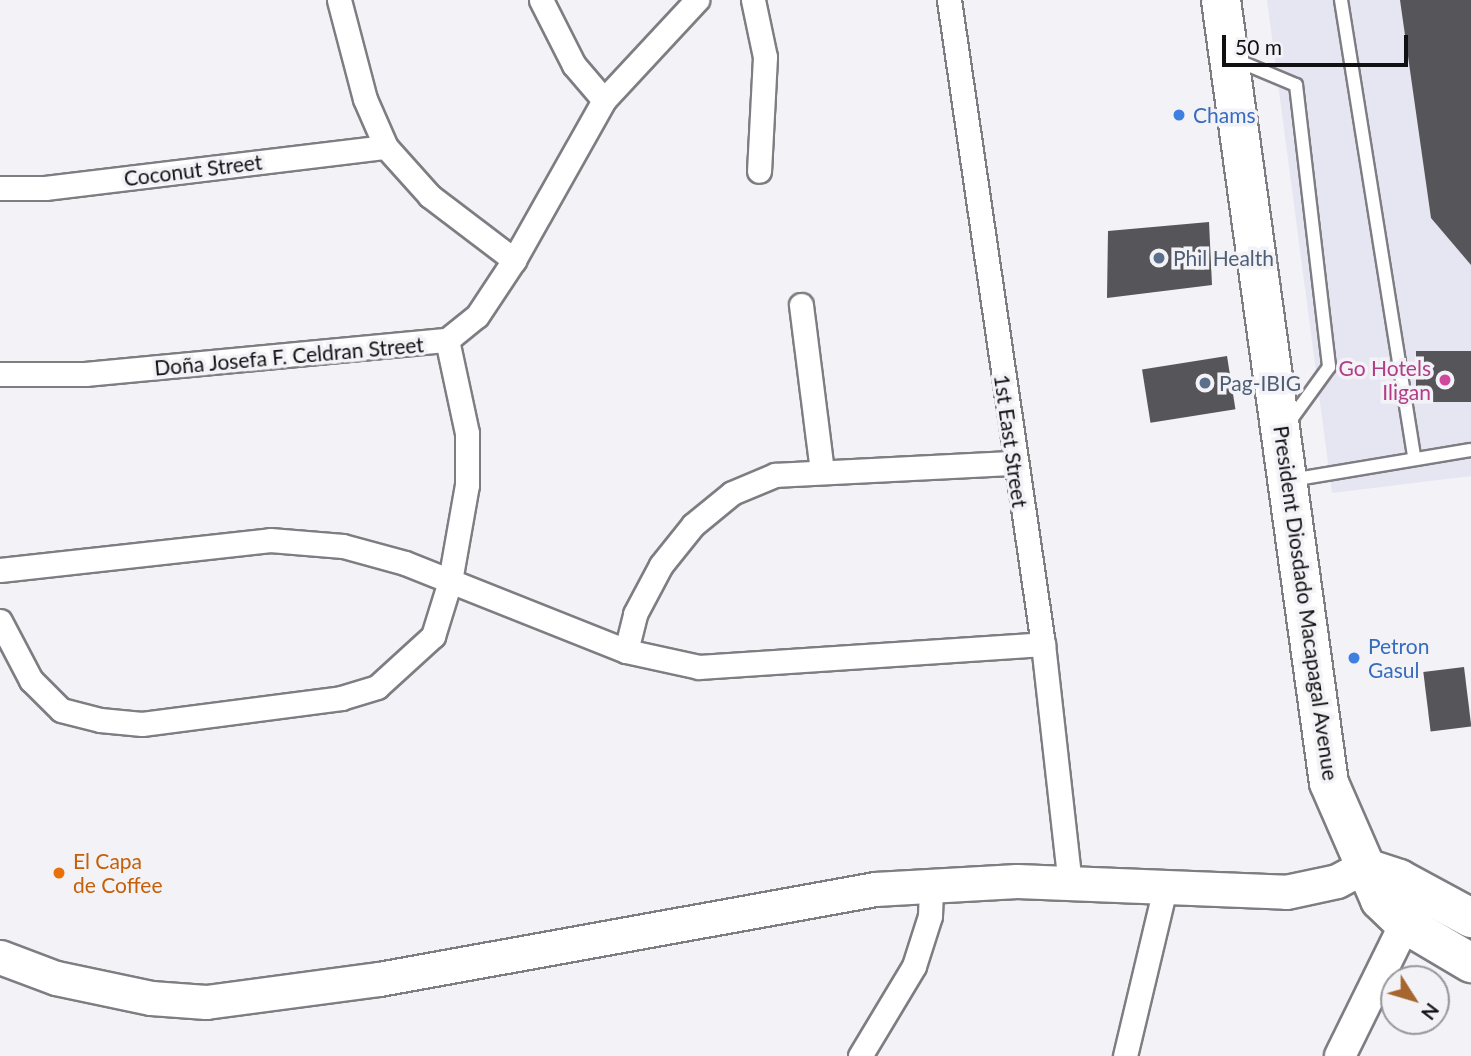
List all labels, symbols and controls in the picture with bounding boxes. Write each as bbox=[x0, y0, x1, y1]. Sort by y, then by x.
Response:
scale bar bbox=[1226, 21, 1412, 65]
text: 50 m bbox=[1235, 34, 1282, 59]
place label: Chams bbox=[1193, 102, 1256, 128]
marker: Chams bbox=[1171, 107, 1187, 123]
street label: Coconut Street bbox=[122, 149, 264, 191]
place label: Phil Health bbox=[1173, 245, 1274, 271]
marker: Phil Health bbox=[1151, 250, 1167, 266]
street label: Doña Josefa F. Celdran Street bbox=[153, 332, 425, 380]
place label: Go Hotels Iligan bbox=[1338, 355, 1431, 405]
place label: Pag-IBIG bbox=[1219, 370, 1301, 396]
marker: Go Hotels Iligan bbox=[1437, 372, 1453, 388]
street label: 1st East Street bbox=[989, 373, 1033, 509]
marker: Pag-IBIG bbox=[1197, 375, 1213, 391]
street label: President Diosdado Macapagal Avenue bbox=[1269, 424, 1343, 782]
place label: Petron Gasul bbox=[1368, 633, 1429, 683]
marker: Petron Gasul bbox=[1346, 650, 1362, 666]
place label: El Capa de Coffee bbox=[73, 848, 163, 898]
marker: El Capa de Coffee bbox=[51, 865, 67, 881]
north arrow bbox=[1380, 965, 1450, 1035]
text: N bbox=[1417, 999, 1444, 1024]

